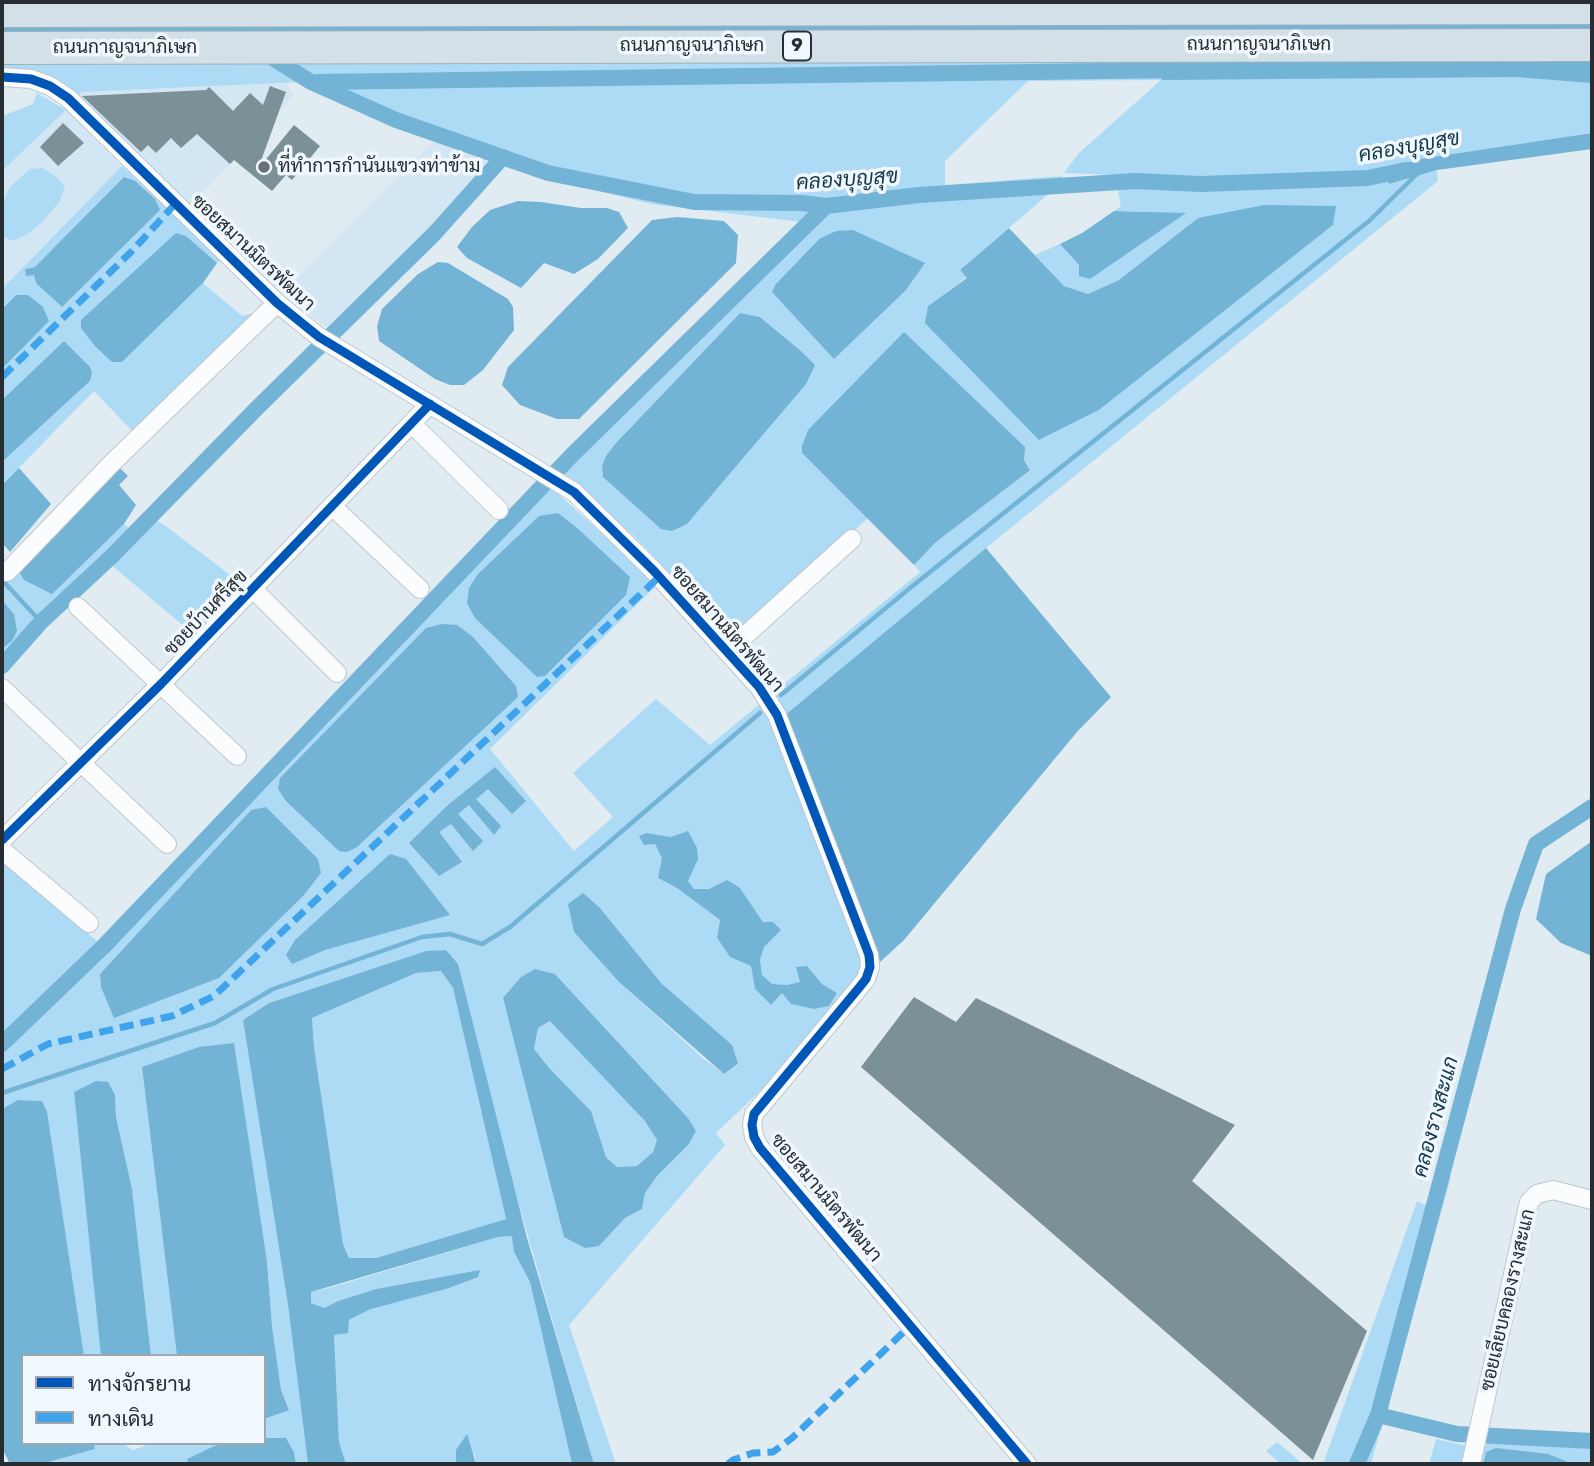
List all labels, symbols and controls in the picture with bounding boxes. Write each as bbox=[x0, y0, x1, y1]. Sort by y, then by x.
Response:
road number: 9 bbox=[783, 32, 811, 60]
street label: ถนนกาญจนาภิเษก bbox=[1187, 34, 1331, 56]
street label: ถนนกาญจนาภิเษก bbox=[620, 35, 764, 57]
street label: ถนนกาญจนาภิเษก bbox=[53, 37, 197, 59]
water label: คลองบุญสุข bbox=[1356, 126, 1462, 168]
place label: ที่ทำการกำนันแขวงท่าข้าม bbox=[278, 156, 480, 178]
marker: ที่ทำการกำนันแขวงท่าข้าม bbox=[256, 159, 272, 175]
water label: คลองบุญสุข bbox=[795, 164, 899, 196]
street label: ซอยสมานมิตรพัฒนา bbox=[186, 190, 320, 316]
street label: ซอยสมานมิตรพัฒนา bbox=[666, 561, 788, 697]
street label: ซอยบ้านศรีสุข bbox=[160, 565, 252, 661]
water label: คลองรางสะแก bbox=[1408, 1054, 1464, 1180]
street label: ซอยสมานมิตรพัฒนา bbox=[766, 1129, 886, 1267]
street label: ซอยเลียบคลองรางสะแก bbox=[1476, 1207, 1540, 1393]
legend bbox=[21, 1354, 266, 1445]
text: ทางจักรยาน bbox=[88, 1371, 191, 1396]
text: ทางเดิน bbox=[88, 1406, 154, 1431]

